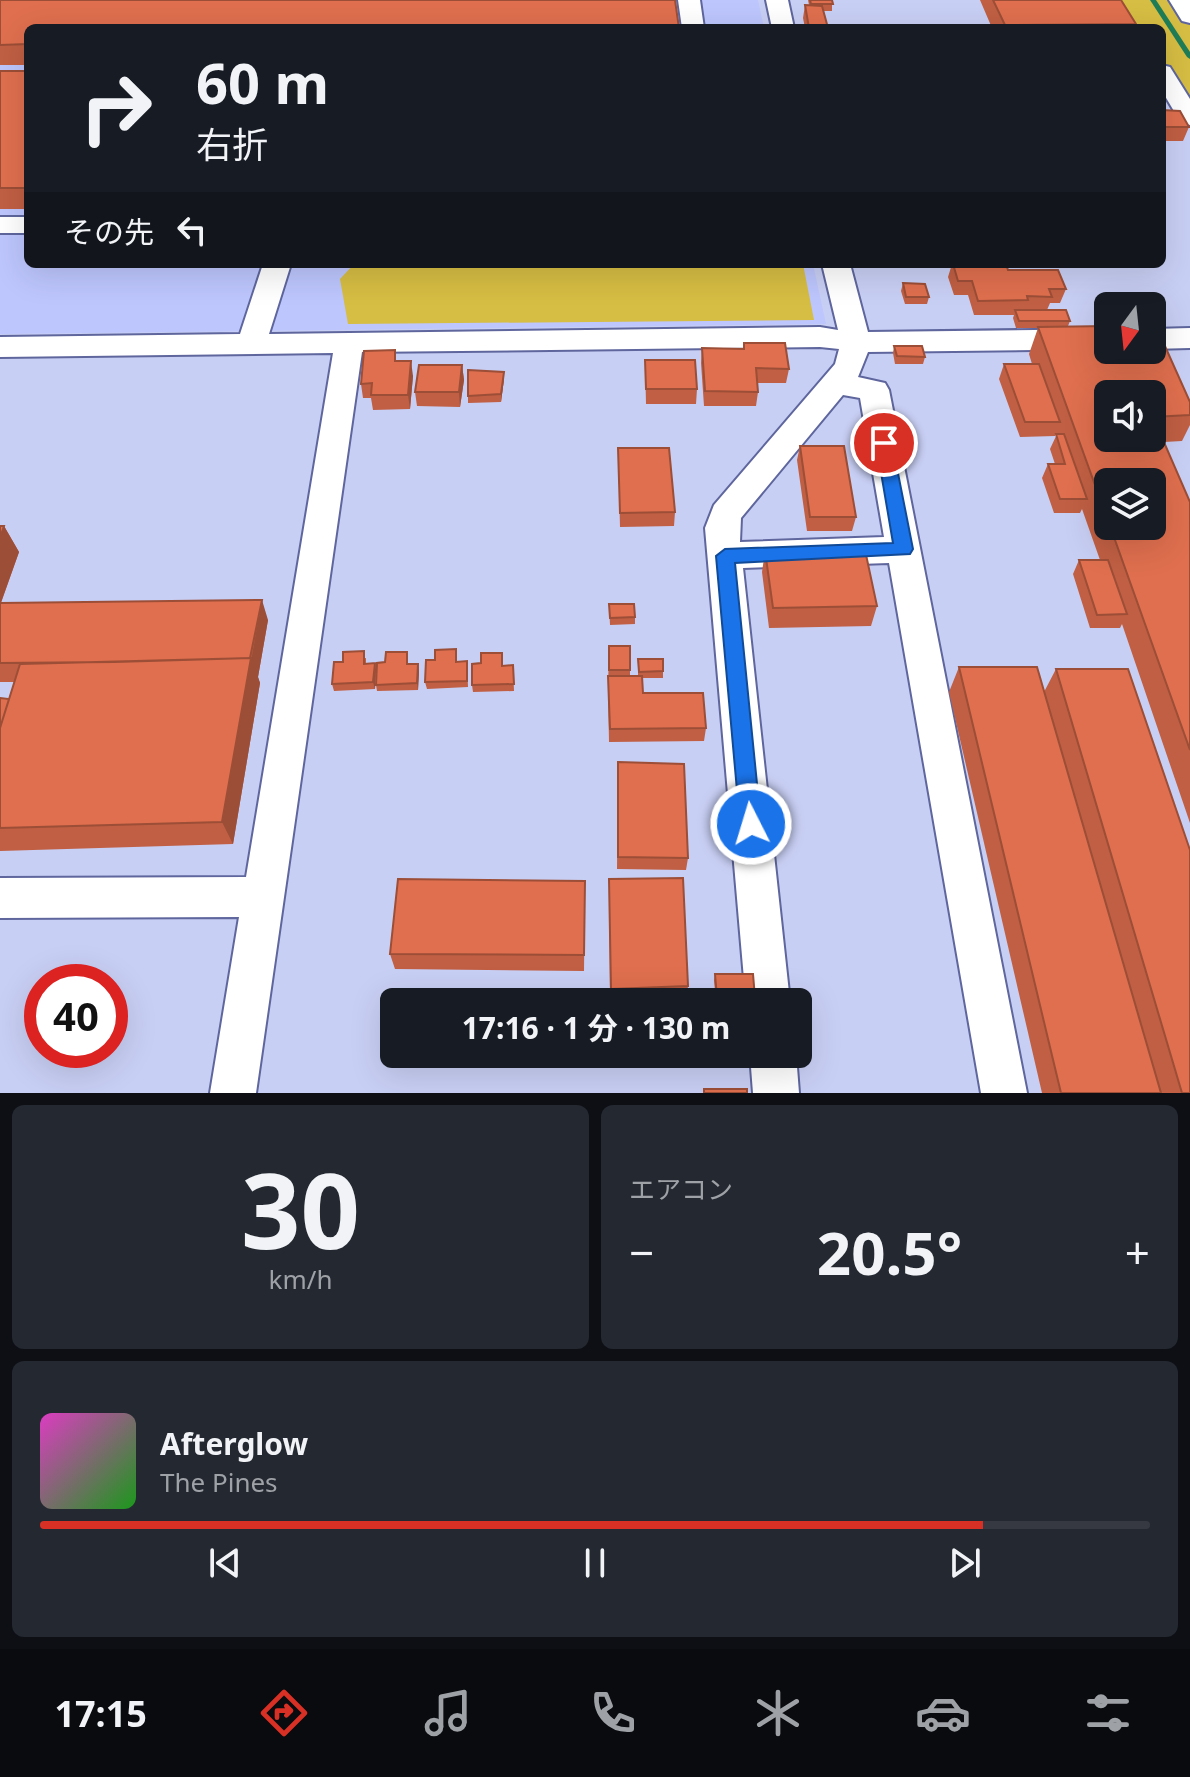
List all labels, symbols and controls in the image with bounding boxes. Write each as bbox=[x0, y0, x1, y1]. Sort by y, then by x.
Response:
text: 60 m bbox=[196, 44, 329, 120]
icon: right bbox=[64, 56, 168, 160]
text: 右折 bbox=[196, 120, 268, 169]
icon: left bbox=[170, 208, 214, 252]
text: その先 bbox=[64, 211, 154, 252]
north arrow bbox=[1094, 292, 1166, 364]
map controls bbox=[1094, 292, 1166, 540]
button: sound bbox=[1094, 380, 1166, 452]
pin bbox=[850, 409, 918, 477]
icon: arrive bbox=[862, 421, 906, 465]
button: layers bbox=[1094, 468, 1166, 540]
position arrow bbox=[709, 782, 793, 866]
speed limit sign: 40 bbox=[24, 964, 128, 1068]
text: 17:16 · 1 分 · 130 m bbox=[462, 1007, 730, 1048]
text: 30 bbox=[241, 1138, 360, 1279]
text: エアコン bbox=[629, 1171, 733, 1207]
text: 20.5° bbox=[817, 1211, 962, 1293]
text: − bbox=[629, 1222, 654, 1282]
text: + bbox=[1125, 1222, 1150, 1282]
text: km/h bbox=[269, 1261, 332, 1297]
text: Afterglow bbox=[160, 1423, 308, 1464]
text: The Pines bbox=[160, 1464, 278, 1500]
icon: previous bbox=[203, 1541, 247, 1585]
icon: pause bbox=[573, 1541, 617, 1585]
icon: next bbox=[943, 1541, 987, 1585]
icon: directions bbox=[256, 1685, 312, 1741]
icon: music bbox=[420, 1685, 476, 1741]
icon: phone bbox=[585, 1685, 641, 1741]
icon: climate bbox=[750, 1685, 806, 1741]
icon: car bbox=[915, 1685, 971, 1741]
icon: filters bbox=[1080, 1685, 1136, 1741]
text: 17:15 bbox=[54, 1689, 147, 1738]

